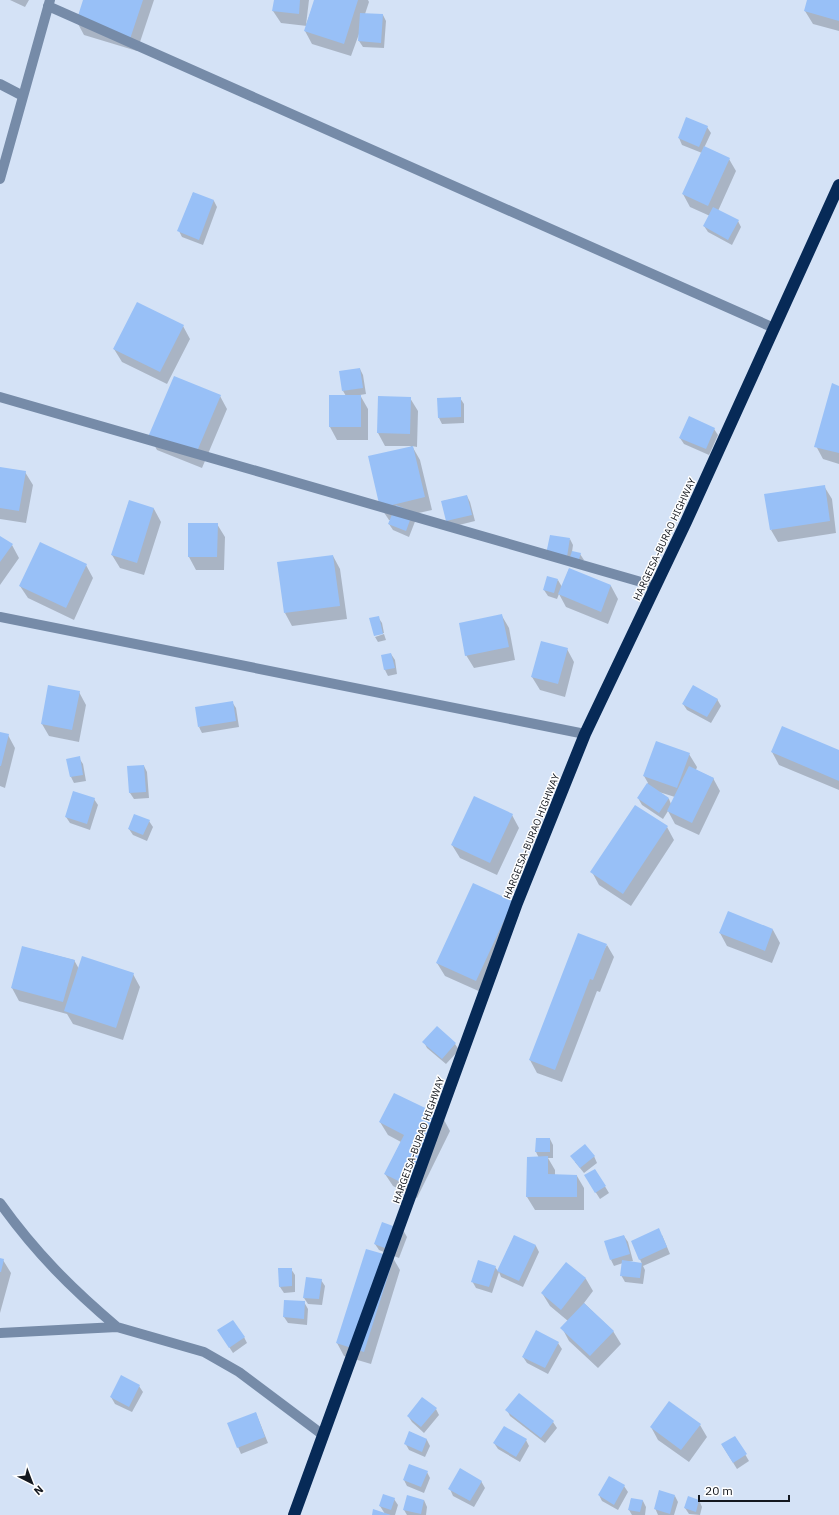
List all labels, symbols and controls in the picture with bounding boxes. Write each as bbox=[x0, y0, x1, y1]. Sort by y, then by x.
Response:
street label: HARGEISA-BURAO HIGHWAY bbox=[630, 476, 699, 603]
street label: HARGEISA-BURAO HIGHWAY bbox=[500, 772, 563, 901]
street label: HARGEISA-BURAO HIGHWAY bbox=[389, 1075, 447, 1205]
north arrow bbox=[12, 1463, 52, 1503]
scale bar bbox=[699, 1477, 789, 1503]
text: N bbox=[31, 1483, 46, 1498]
text: 20 m bbox=[705, 1483, 733, 1498]

